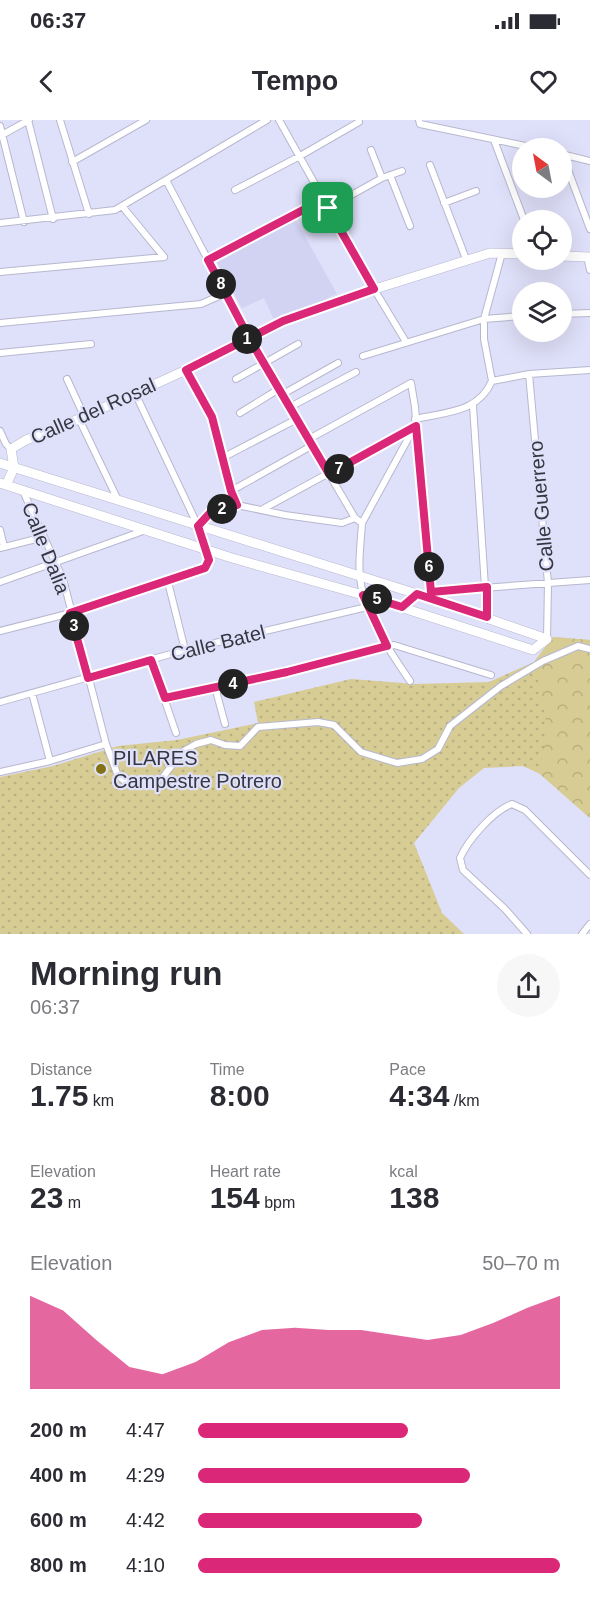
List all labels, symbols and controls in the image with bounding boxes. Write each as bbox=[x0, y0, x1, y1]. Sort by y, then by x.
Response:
text: 06:37 bbox=[30, 8, 86, 33]
icon: back bbox=[30, 65, 63, 98]
icon: heart bbox=[527, 65, 560, 98]
text: Tempo bbox=[252, 66, 338, 96]
north arrow bbox=[512, 138, 572, 198]
map controls bbox=[512, 138, 572, 342]
pin bbox=[302, 182, 353, 233]
icon: arrive bbox=[311, 191, 344, 224]
button: locate bbox=[512, 210, 572, 270]
pin: 8 bbox=[206, 269, 236, 299]
text: 8 bbox=[217, 275, 225, 292]
button: layers bbox=[512, 282, 572, 342]
pin: 1 bbox=[232, 324, 262, 354]
text: 1 bbox=[243, 330, 251, 347]
street label: Calle del Rosal bbox=[27, 374, 159, 448]
street label: Calle Guerrero bbox=[524, 440, 558, 572]
pin: 7 bbox=[324, 454, 354, 484]
text: 7 bbox=[335, 460, 343, 477]
pin: 2 bbox=[207, 494, 237, 524]
street label: Calle Dalia bbox=[18, 499, 75, 598]
text: 2 bbox=[218, 500, 226, 517]
pin: 6 bbox=[414, 552, 444, 582]
text: 6 bbox=[425, 558, 433, 575]
pin: 5 bbox=[362, 584, 392, 614]
text: 5 bbox=[373, 590, 381, 607]
pin: 3 bbox=[59, 611, 89, 641]
text: 3 bbox=[70, 617, 78, 634]
street label: Calle Batel bbox=[168, 621, 268, 665]
pin: 4 bbox=[218, 669, 248, 699]
text: 4 bbox=[229, 675, 237, 692]
place label: PILARES Campestre Potrero bbox=[113, 747, 282, 792]
marker: PILARES Campestre Potrero bbox=[94, 762, 108, 776]
button: share bbox=[497, 954, 560, 1017]
text: Morning run bbox=[30, 955, 222, 992]
text: 06:37 bbox=[30, 996, 80, 1018]
text: Distance bbox=[30, 1061, 92, 1078]
text: Time bbox=[210, 1061, 245, 1078]
text: Pace bbox=[389, 1061, 426, 1078]
text: 1.75 bbox=[30, 1079, 88, 1112]
text: 8:00 bbox=[210, 1079, 270, 1112]
text: 4:34 bbox=[389, 1079, 449, 1112]
text: km bbox=[88, 1092, 114, 1109]
text: /km bbox=[449, 1092, 480, 1109]
text: Elevation bbox=[30, 1163, 96, 1180]
text: Heart rate bbox=[210, 1163, 281, 1180]
text: kcal bbox=[389, 1163, 418, 1180]
text: 23 bbox=[30, 1181, 63, 1214]
text: 154 bbox=[210, 1181, 260, 1214]
text: 138 bbox=[389, 1181, 439, 1214]
text: m bbox=[63, 1194, 81, 1211]
text: bpm bbox=[260, 1194, 295, 1211]
text: Elevation bbox=[30, 1252, 112, 1274]
text: 50–70 m bbox=[482, 1252, 560, 1274]
text: 200 m bbox=[30, 1419, 87, 1441]
text: 4:47 bbox=[126, 1419, 165, 1441]
text: 400 m bbox=[30, 1464, 87, 1486]
text: 4:29 bbox=[126, 1464, 165, 1486]
text: 600 m bbox=[30, 1509, 87, 1531]
text: 4:42 bbox=[126, 1509, 165, 1531]
text: 800 m bbox=[30, 1554, 87, 1576]
text: 4:10 bbox=[126, 1554, 165, 1576]

